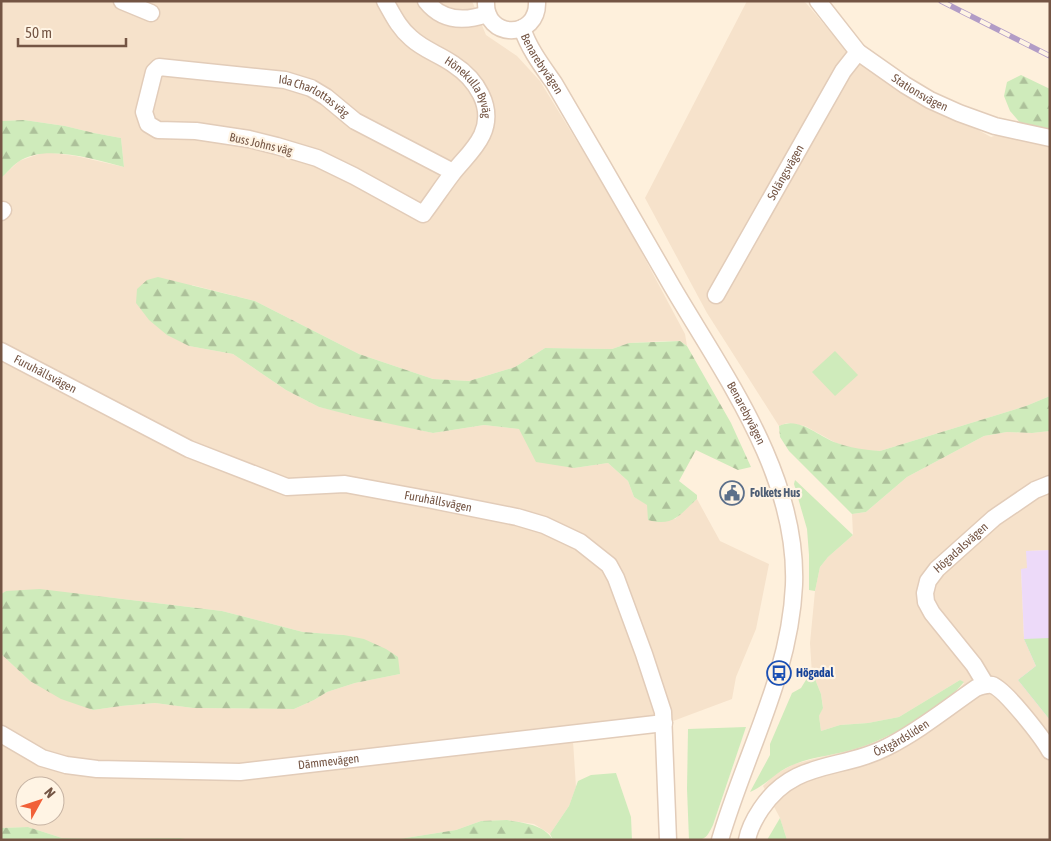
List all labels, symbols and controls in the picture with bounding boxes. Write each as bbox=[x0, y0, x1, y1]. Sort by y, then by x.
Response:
scale bar bbox=[18, 15, 125, 47]
text: 50 m bbox=[25, 24, 52, 41]
street label: Benarebyvägen bbox=[518, 32, 566, 96]
street label: Hönekulla Byväg bbox=[442, 53, 493, 119]
street label: Stationsvägen bbox=[889, 71, 950, 114]
street label: Ida Charlottas väg bbox=[278, 72, 353, 121]
street label: Buss Johns väg bbox=[228, 130, 295, 158]
street label: Solängsvägen bbox=[764, 142, 807, 202]
street label: Furuhällsvägen bbox=[12, 352, 79, 396]
street label: Benarebyvägen bbox=[724, 379, 768, 447]
public building icon: Folkets Hus bbox=[719, 480, 745, 506]
place label: Folkets Hus bbox=[750, 486, 801, 500]
street label: Furuhällsvägen bbox=[403, 488, 473, 515]
street label: Högadalsvägen bbox=[931, 520, 991, 576]
bus stop icon: Högadal bbox=[766, 660, 792, 686]
place label: Högadal bbox=[796, 666, 834, 680]
street label: Östgårdsliden bbox=[871, 717, 932, 759]
street label: Dämmevägen bbox=[297, 751, 360, 772]
north arrow bbox=[15, 776, 65, 826]
text: N bbox=[41, 784, 59, 801]

